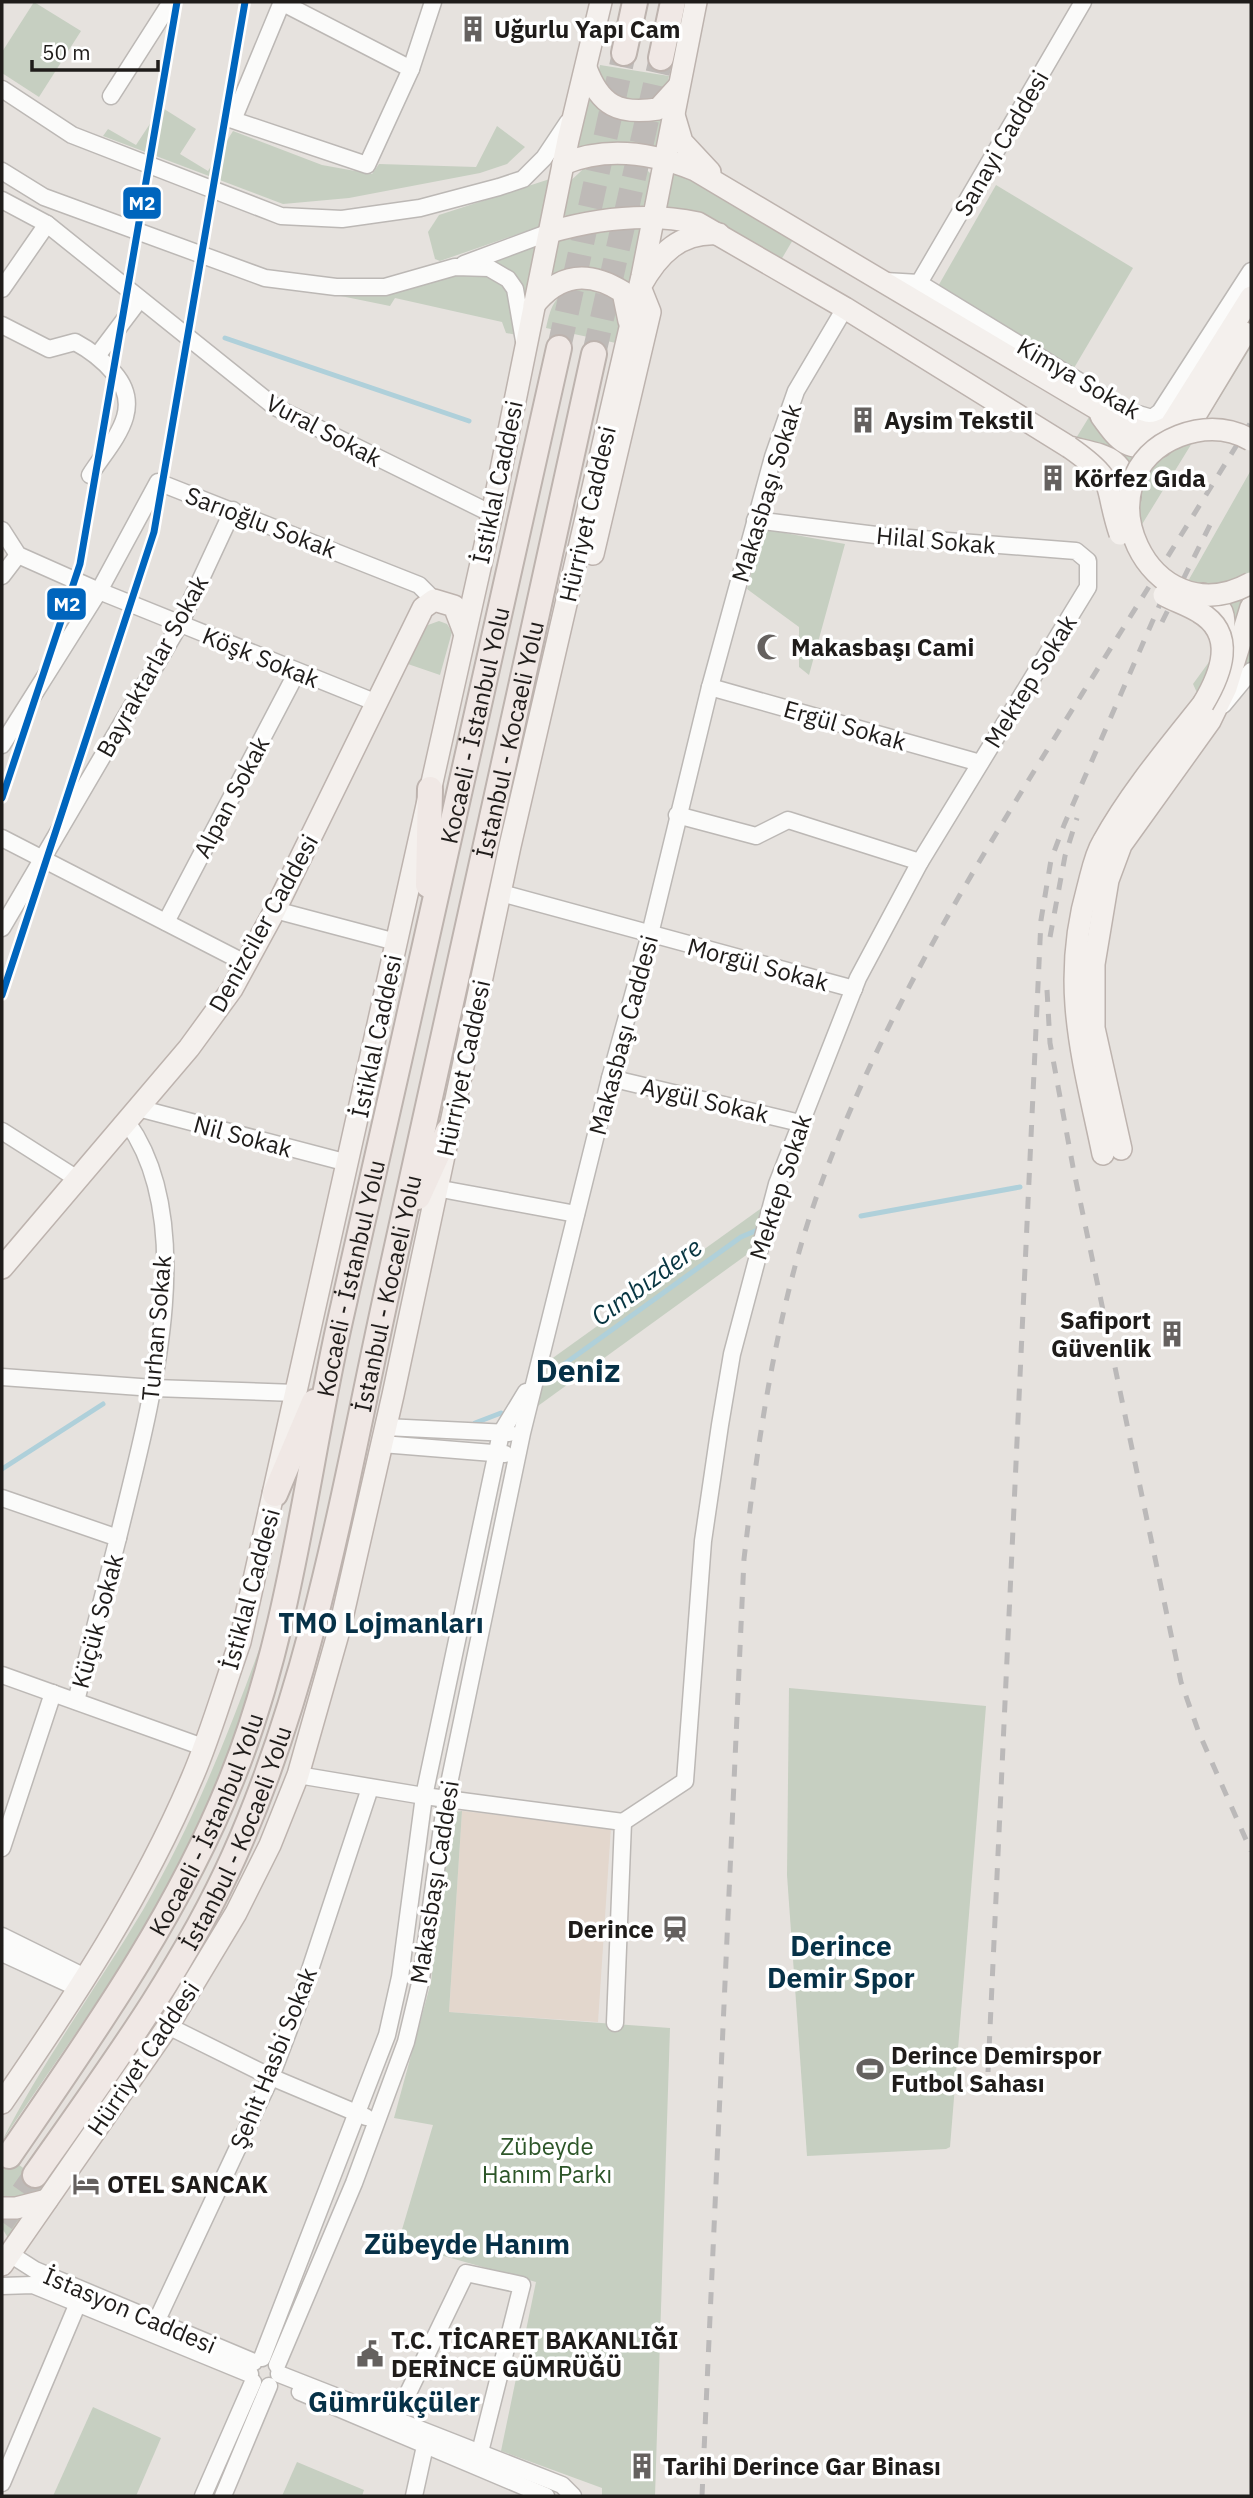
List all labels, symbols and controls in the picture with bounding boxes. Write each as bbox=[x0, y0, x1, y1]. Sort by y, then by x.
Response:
place label: Uğurlu Yapı Cam bbox=[494, 13, 681, 45]
building icon: Uğurlu Yapı Cam bbox=[458, 14, 488, 44]
scale bar bbox=[32, 28, 158, 72]
text: 50 m bbox=[42, 38, 91, 66]
street label: Sanayi Caddesi bbox=[946, 64, 1056, 222]
line badge: M2 bbox=[122, 186, 162, 220]
text: M2 bbox=[129, 191, 155, 215]
street label: Kimya Sokak bbox=[1011, 330, 1147, 426]
street label: Vural Sokak bbox=[260, 386, 388, 474]
street label: İstiklal Caddesi bbox=[464, 397, 530, 567]
street label: Makasbaşı Sokak bbox=[724, 400, 808, 586]
place label: Aysim Tekstil bbox=[884, 404, 1034, 436]
building icon: Aysim Tekstil bbox=[848, 405, 878, 435]
street label: Hürriyet Caddesi bbox=[551, 423, 623, 605]
place label: Körfez Gıda bbox=[1074, 462, 1206, 494]
building icon: Körfez Gıda bbox=[1038, 463, 1068, 493]
street label: Sarıoğlu Sokak bbox=[181, 479, 341, 566]
street label: Hilal Sokak bbox=[875, 519, 997, 561]
street label: Bayraktarlar Sokak bbox=[89, 569, 215, 763]
line badge: M2 bbox=[46, 587, 87, 621]
text: M2 bbox=[54, 592, 80, 616]
street label: Kocaeli - İstanbul Yolu bbox=[432, 604, 517, 847]
street label: Mektep Sokak bbox=[976, 608, 1084, 754]
street label: İstanbul - Kocaeli Yolu bbox=[468, 618, 551, 861]
street label: Köşk Sokak bbox=[198, 619, 325, 695]
place label: Makasbaşı Cami bbox=[791, 631, 974, 663]
mosque icon: Makasbaşı Cami bbox=[755, 632, 785, 662]
street label: Ergül Sokak bbox=[780, 692, 910, 758]
street label: Alpan Sokak bbox=[186, 730, 277, 863]
street label: Denizciler Caddesi bbox=[201, 828, 325, 1018]
street label: Morgül Sokak bbox=[684, 930, 832, 998]
street label: Makasbaşı Caddesi bbox=[581, 931, 665, 1139]
street label: İstiklal Caddesi bbox=[343, 951, 409, 1121]
street label: Hürriyet Caddesi bbox=[429, 977, 497, 1159]
street label: Aygül Sokak bbox=[638, 1070, 772, 1130]
street label: Nil Sokak bbox=[190, 1108, 296, 1165]
street label: Mektep Sokak bbox=[741, 1110, 819, 1264]
street label: Kocaeli - İstanbul Yolu bbox=[309, 1157, 392, 1400]
street label: İstanbul - Kocaeli Yolu bbox=[346, 1172, 429, 1415]
water label: Cımbızdere bbox=[584, 1229, 708, 1333]
street label: Turhan Sokak bbox=[134, 1253, 178, 1402]
place label: Safiport Güvenlik bbox=[1051, 1304, 1151, 1364]
building icon: Safiport Güvenlik bbox=[1157, 1319, 1187, 1349]
district label: Deniz bbox=[535, 1349, 621, 1391]
street label: İstiklal Caddesi bbox=[213, 1505, 287, 1673]
street label: Küçük Sokak bbox=[64, 1550, 130, 1692]
district label: TMO Lojmanları bbox=[278, 1604, 484, 1641]
street label: Kocaeli - İstanbul Yolu bbox=[141, 1709, 270, 1942]
street label: İstanbul - Kocaeli Yolu bbox=[173, 1722, 299, 1956]
street label: Makasbaşı Caddesi bbox=[402, 1778, 466, 1986]
place label: Derince bbox=[567, 1913, 654, 1945]
station icon: Derince bbox=[660, 1914, 690, 1944]
district label: Derince Demir Spor bbox=[767, 1927, 915, 1996]
street label: Şehit Hasbi Sokak bbox=[222, 1962, 324, 2154]
street label: Hürriyet Caddesi bbox=[79, 1975, 207, 2141]
place label: Derince Demirspor Futbol Sahası bbox=[891, 2039, 1102, 2099]
sports icon: Derince Demirspor Futbol Sahası bbox=[855, 2054, 885, 2084]
park label: Zübeyde Hanım Parkı bbox=[482, 2130, 612, 2190]
place label: OTEL SANCAK bbox=[107, 2168, 268, 2200]
hotel icon: OTEL SANCAK bbox=[71, 2169, 101, 2199]
district label: Zübeyde Hanım bbox=[364, 2225, 570, 2262]
street label: İstasyon Caddesi bbox=[39, 2259, 221, 2361]
place label: T.C. TİCARET BAKANLIĞI DERİNCE GÜMRÜĞÜ bbox=[391, 2324, 678, 2384]
public building icon: T.C. TİCARET BAKANLIĞI DERİNCE GÜMRÜĞÜ bbox=[355, 2339, 385, 2369]
district label: Gümrükçüler bbox=[308, 2383, 480, 2420]
place label: Tarihi Derince Gar Binası bbox=[663, 2450, 941, 2482]
building icon: Tarihi Derince Gar Binası bbox=[627, 2451, 657, 2481]

